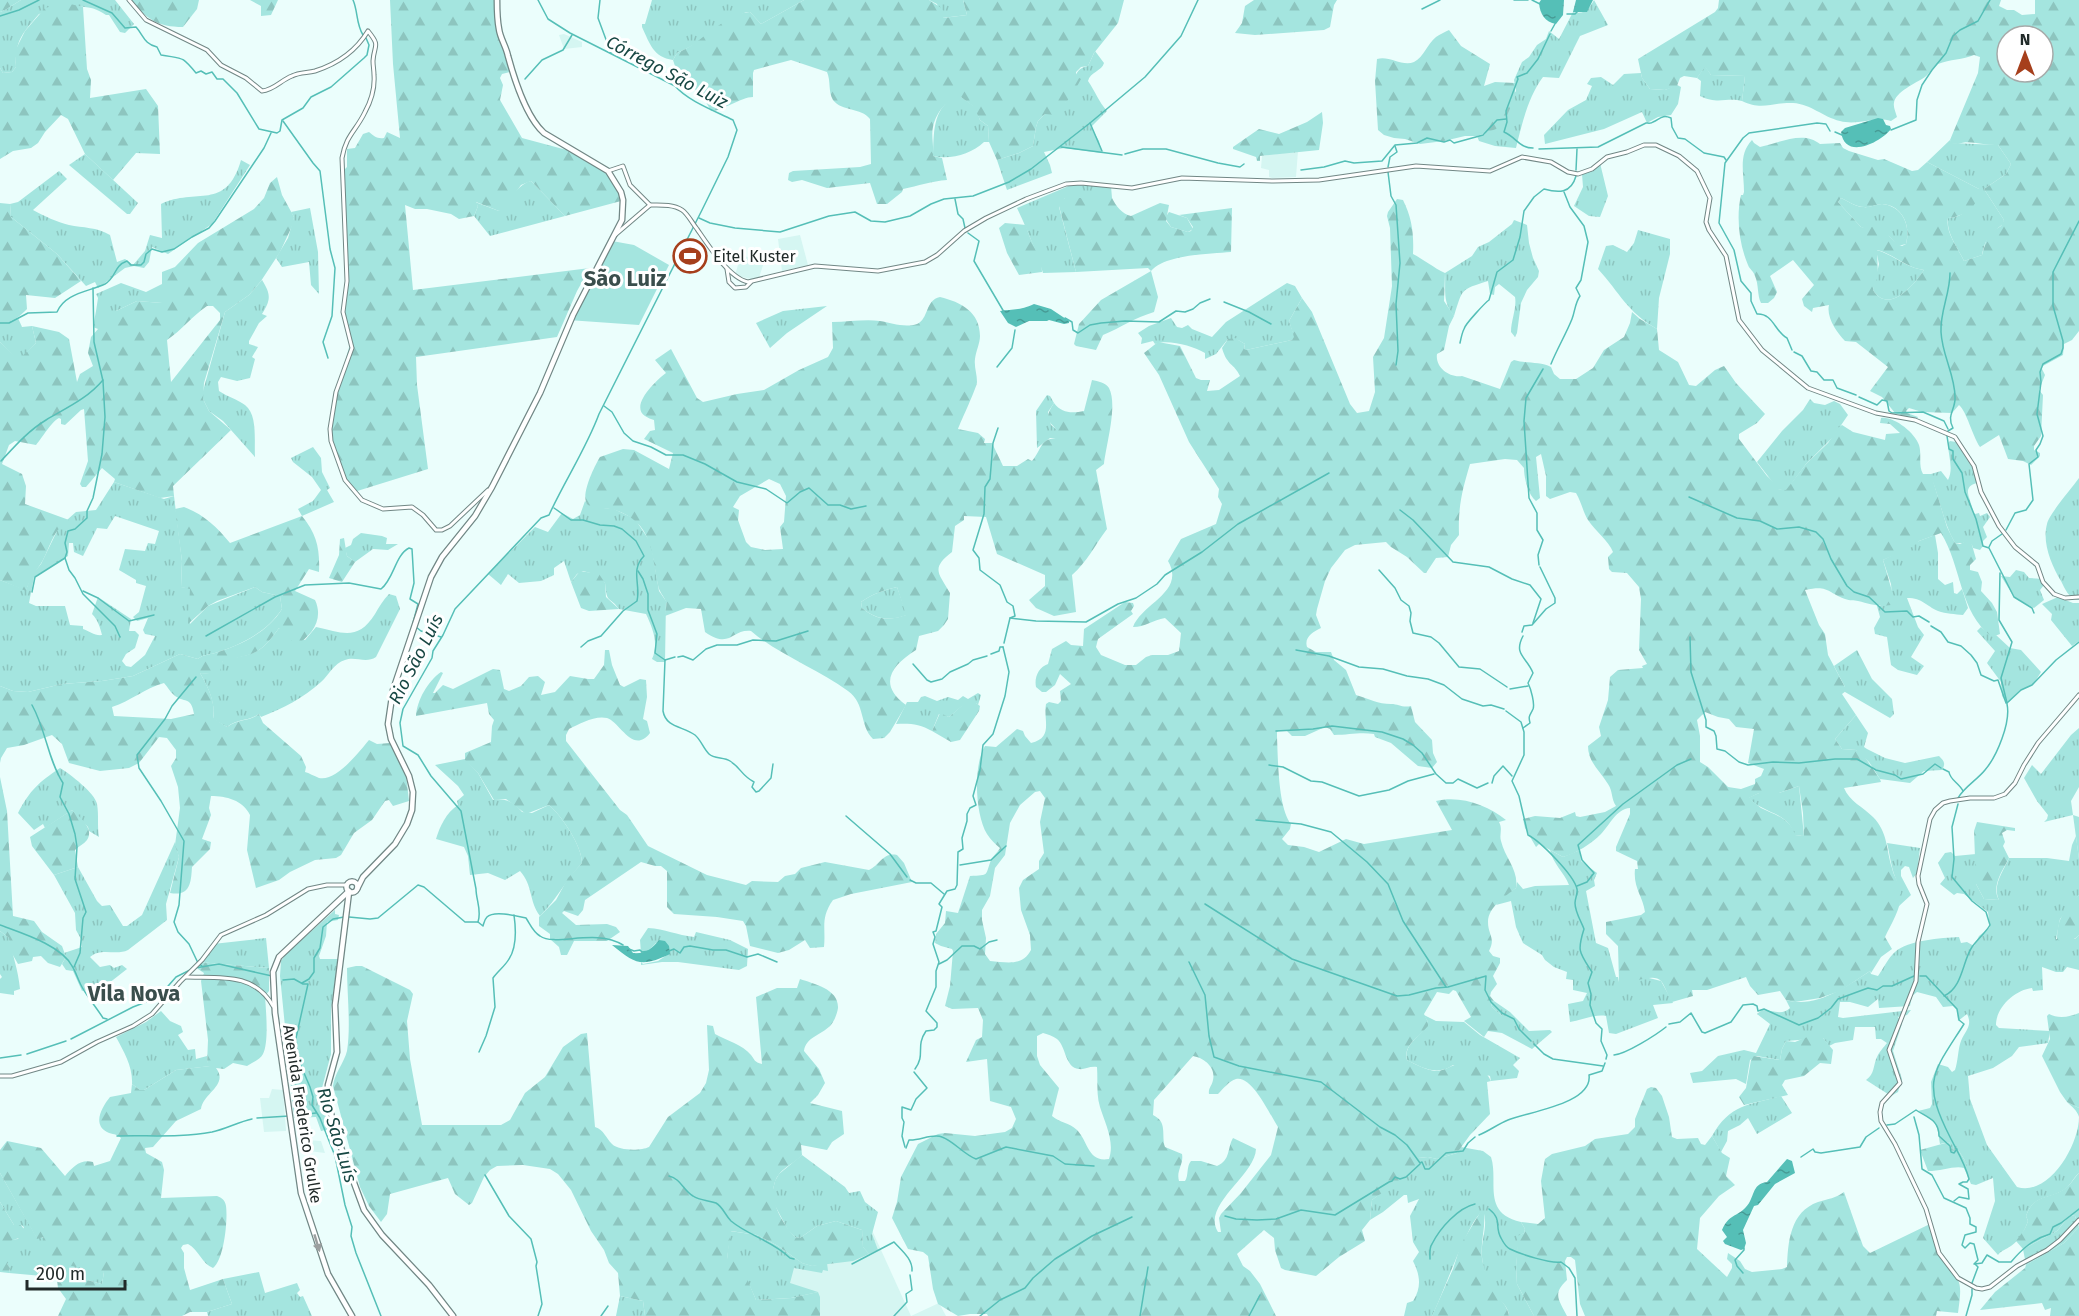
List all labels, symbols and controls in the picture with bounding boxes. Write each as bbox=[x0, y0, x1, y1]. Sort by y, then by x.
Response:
north arrow bbox=[1995, 24, 2055, 84]
text: N bbox=[2020, 30, 2030, 49]
water label: Córrego São Luiz bbox=[602, 31, 732, 113]
sports icon: Eitel Kuster bbox=[672, 238, 708, 274]
place label: Eitel Kuster bbox=[713, 247, 797, 266]
district label: São Luiz bbox=[584, 265, 666, 292]
water label: Rio São Luís bbox=[384, 610, 448, 708]
district label: Vila Nova bbox=[87, 980, 180, 1007]
street label: Avenida Frederico Grulke bbox=[279, 1023, 326, 1205]
water label: Rio São Luís bbox=[312, 1085, 362, 1185]
one-way arrow bbox=[313, 1234, 322, 1252]
scale bar bbox=[27, 1253, 124, 1291]
text: 200 m bbox=[36, 1263, 85, 1285]

